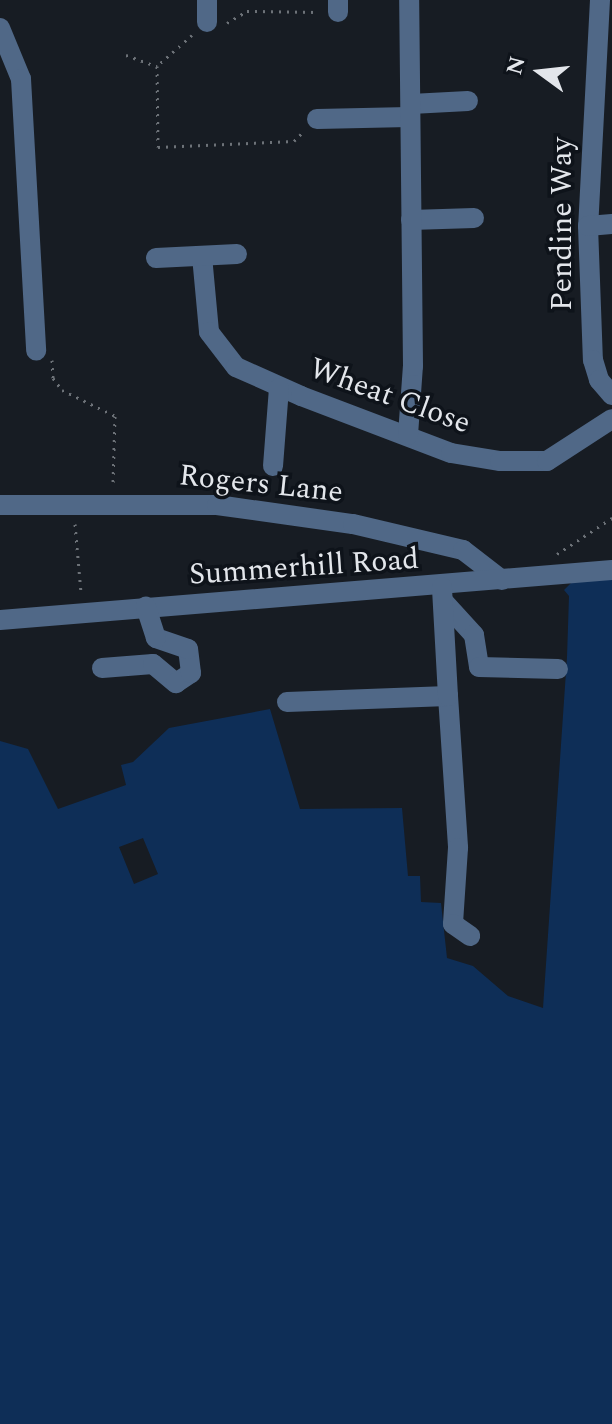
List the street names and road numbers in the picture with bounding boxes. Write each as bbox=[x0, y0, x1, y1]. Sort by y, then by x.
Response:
street label: Pendine Way bbox=[544, 137, 580, 311]
street label: Wheat Close bbox=[305, 350, 475, 442]
street label: Rogers Lane bbox=[177, 457, 345, 511]
street label: Summerhill Road bbox=[188, 541, 420, 593]

